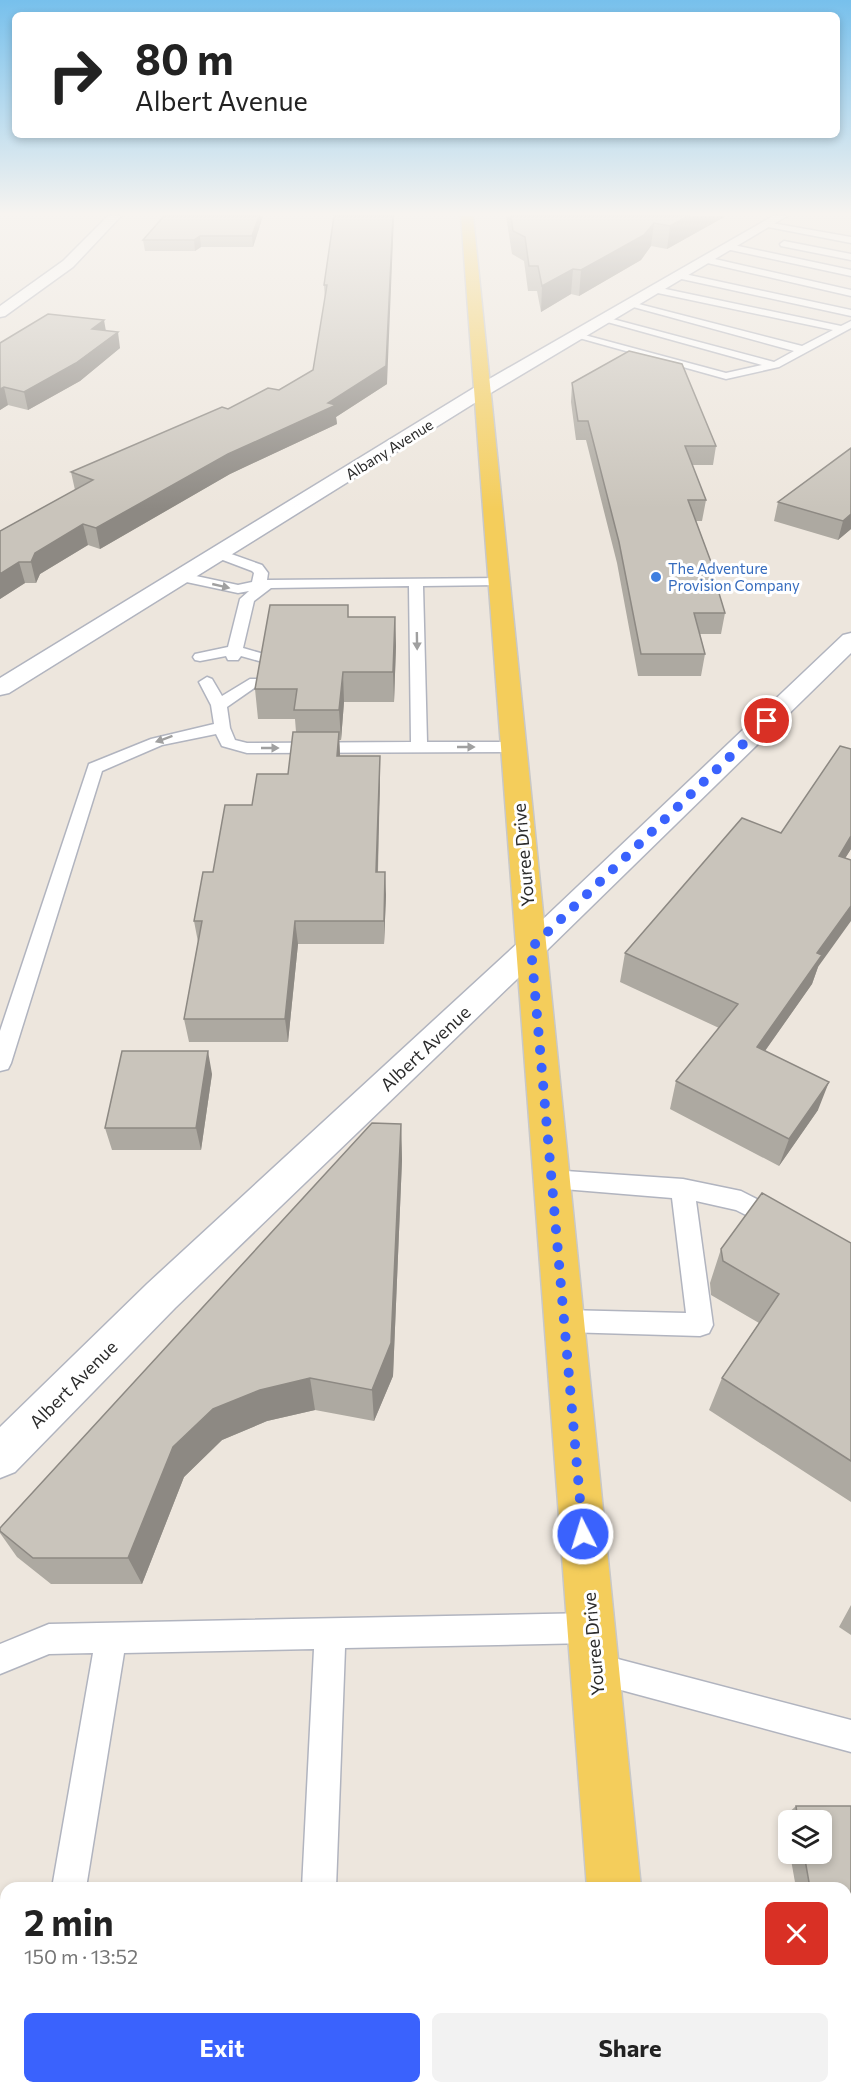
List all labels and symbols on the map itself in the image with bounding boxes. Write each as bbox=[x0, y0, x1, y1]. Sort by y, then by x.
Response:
street label: Albany Avenue bbox=[342, 415, 436, 483]
place label: The Adventure Provision Company bbox=[668, 559, 800, 594]
marker: The Adventure Provision Company bbox=[649, 570, 663, 584]
one-way arrow bbox=[211, 581, 230, 591]
one-way arrow bbox=[413, 631, 422, 650]
pin bbox=[741, 695, 792, 746]
one-way arrow bbox=[155, 735, 173, 745]
one-way arrow bbox=[457, 742, 476, 752]
one-way arrow bbox=[260, 743, 279, 753]
street label: Youree Drive bbox=[508, 802, 538, 908]
street label: Albert Avenue bbox=[375, 1001, 475, 1095]
street label: Albert Avenue bbox=[25, 1336, 121, 1432]
position arrow bbox=[551, 1502, 615, 1566]
street label: Youree Drive bbox=[578, 1591, 608, 1697]

